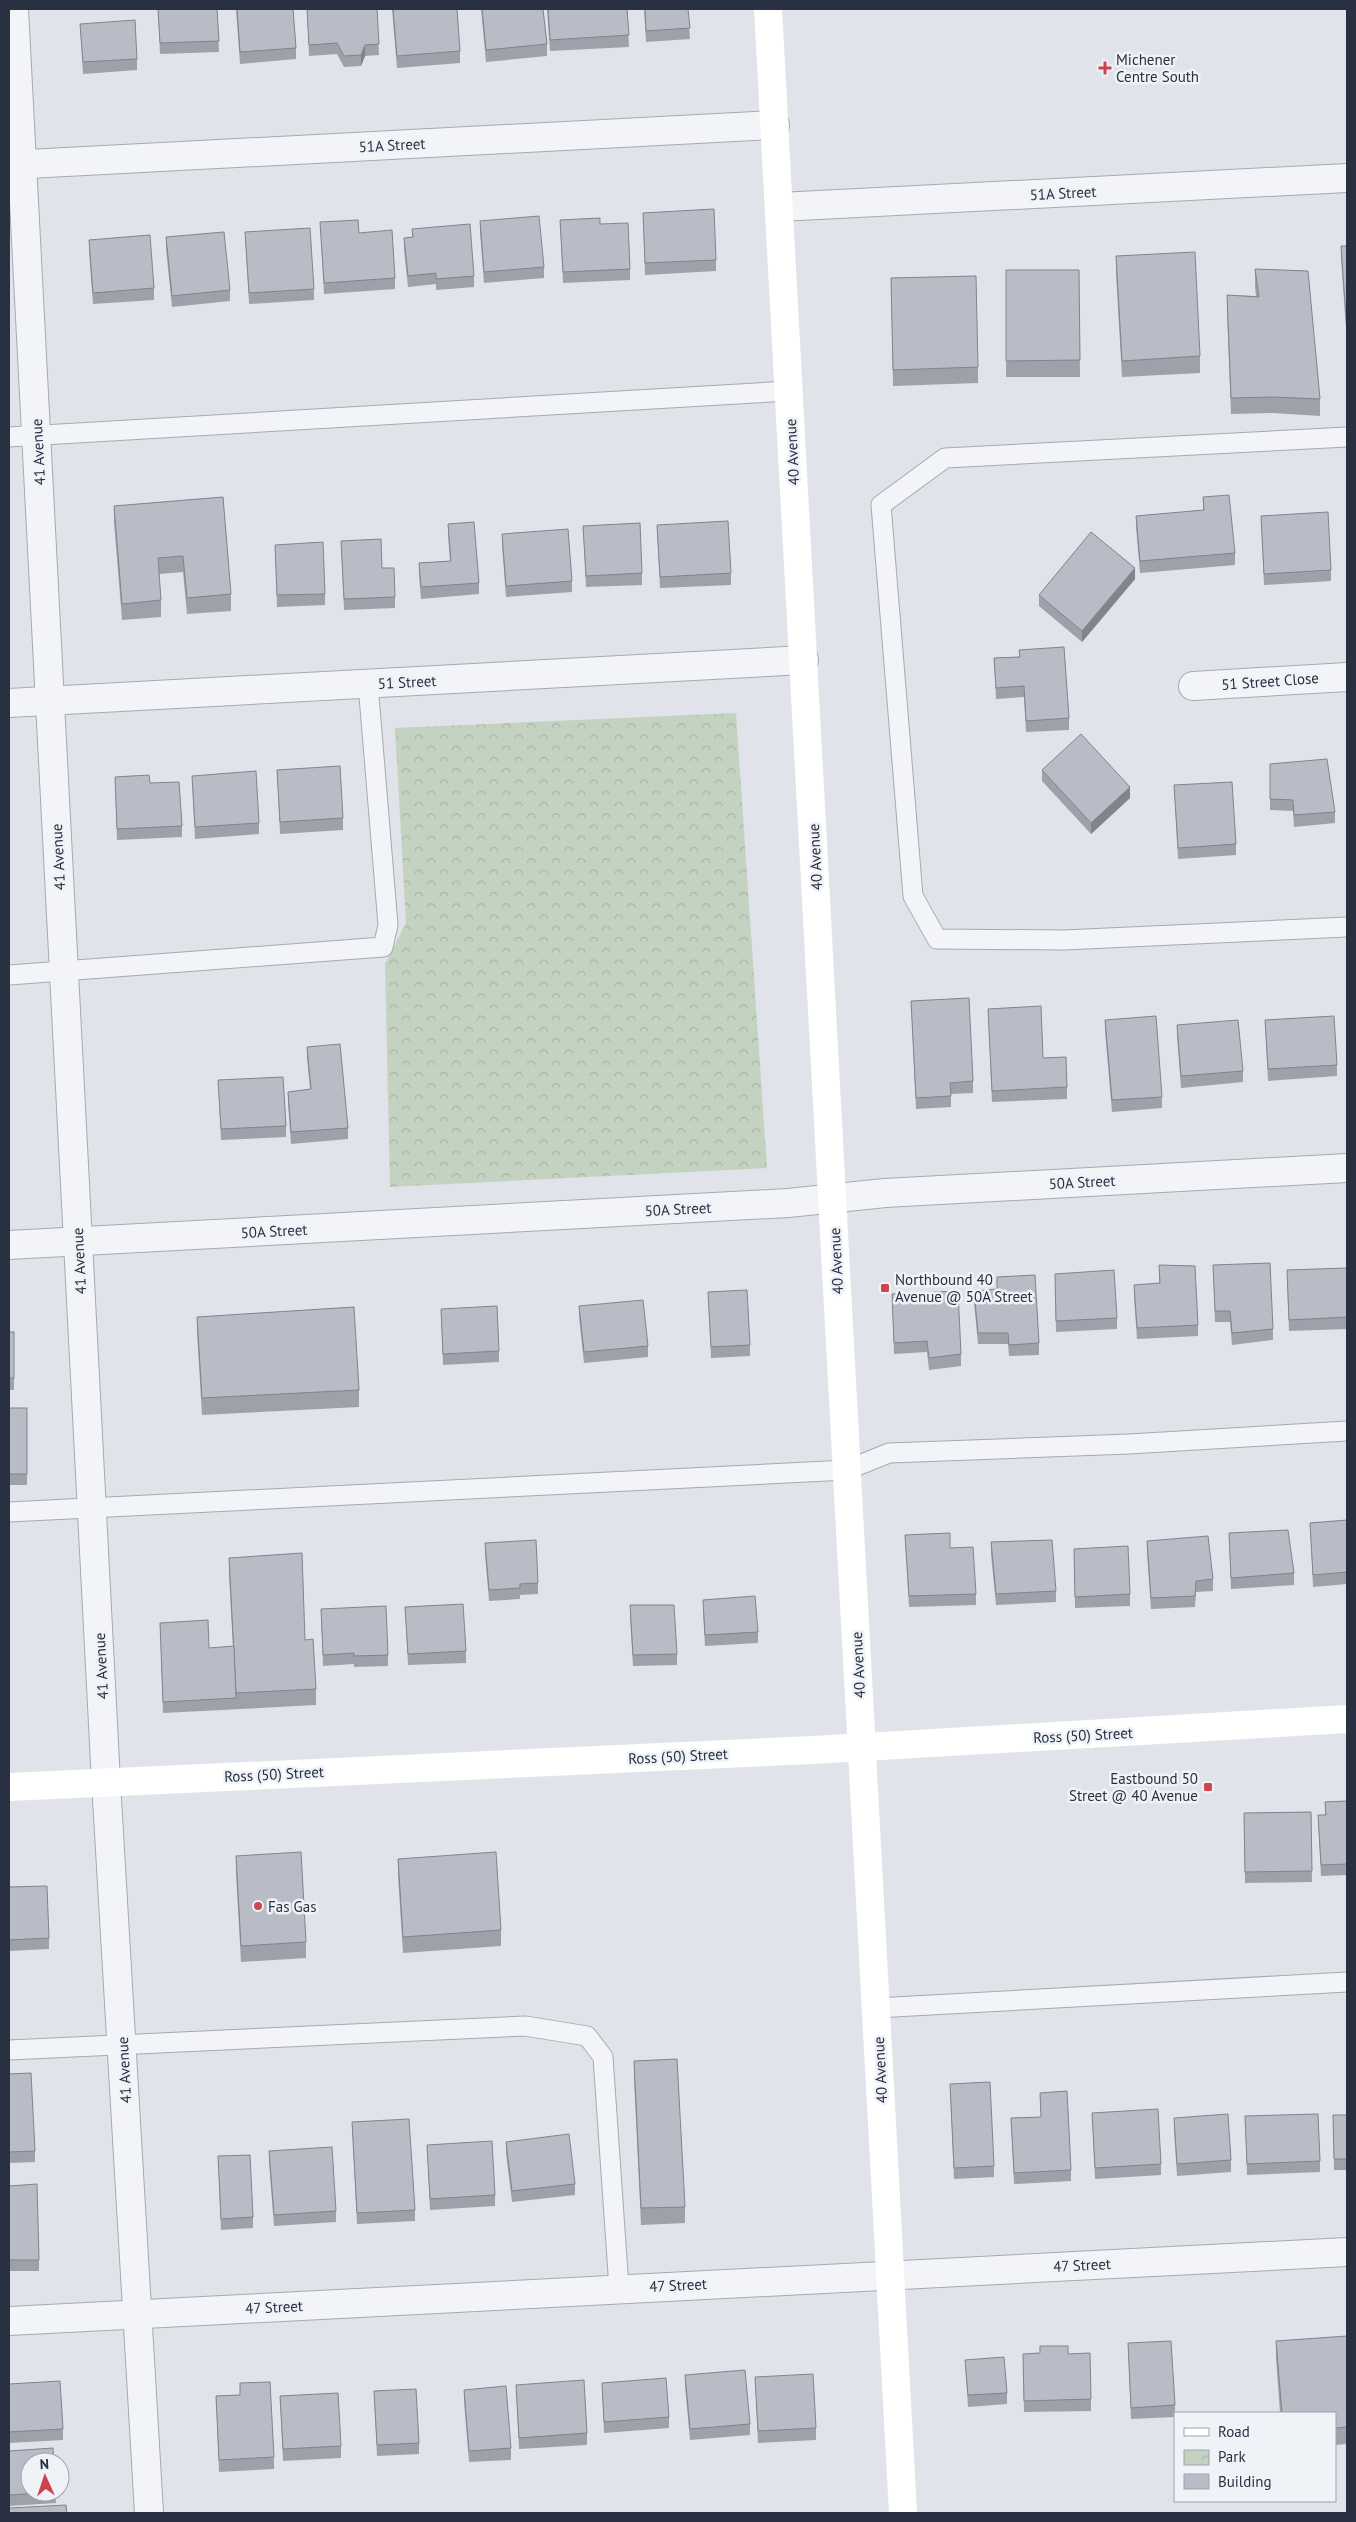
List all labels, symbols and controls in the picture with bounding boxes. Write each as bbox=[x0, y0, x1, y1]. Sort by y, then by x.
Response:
place label: Michener Centre South bbox=[1116, 50, 1199, 86]
marker: Michener Centre South bbox=[1098, 61, 1112, 75]
street label: 51A Street bbox=[358, 134, 426, 156]
street label: 51A Street bbox=[1029, 182, 1097, 204]
street label: 41 Avenue bbox=[27, 418, 49, 486]
street label: 40 Avenue bbox=[781, 418, 803, 486]
street label: 51 Street Close bbox=[1221, 668, 1319, 694]
street label: 51 Street bbox=[377, 671, 437, 693]
street label: 41 Avenue bbox=[47, 823, 69, 891]
street label: 40 Avenue bbox=[804, 823, 826, 891]
street label: 50A Street bbox=[1048, 1171, 1116, 1193]
street label: 50A Street bbox=[644, 1198, 712, 1220]
street label: 50A Street bbox=[240, 1220, 308, 1242]
street label: 41 Avenue bbox=[68, 1227, 90, 1295]
street label: 40 Avenue bbox=[825, 1227, 847, 1295]
place label: Northbound 40 Avenue @ 50A Street bbox=[895, 1270, 1033, 1306]
marker: Northbound 40 Avenue @ 50A Street bbox=[879, 1282, 891, 1294]
street label: 40 Avenue bbox=[847, 1631, 869, 1699]
street label: 41 Avenue bbox=[90, 1632, 112, 1700]
street label: Ross (50) Street bbox=[1033, 1723, 1133, 1747]
street label: Ross (50) Street bbox=[628, 1744, 728, 1768]
street label: Ross (50) Street bbox=[224, 1762, 324, 1786]
place label: Eastbound 50 Street @ 40 Avenue bbox=[1069, 1769, 1198, 1805]
marker: Eastbound 50 Street @ 40 Avenue bbox=[1202, 1781, 1214, 1793]
place label: Fas Gas bbox=[268, 1897, 316, 1916]
marker: Fas Gas bbox=[252, 1900, 264, 1912]
street label: 41 Avenue bbox=[113, 2036, 135, 2104]
street label: 40 Avenue bbox=[869, 2036, 891, 2104]
street label: 47 Street bbox=[1053, 2254, 1111, 2276]
street label: 47 Street bbox=[649, 2274, 707, 2296]
street label: 47 Street bbox=[245, 2296, 303, 2318]
legend bbox=[1174, 2412, 1336, 2502]
text: Road bbox=[1218, 2422, 1250, 2441]
text: Park bbox=[1218, 2447, 1246, 2466]
north arrow bbox=[20, 2452, 70, 2502]
text: N bbox=[39, 2455, 49, 2473]
text: Building bbox=[1218, 2472, 1272, 2491]

